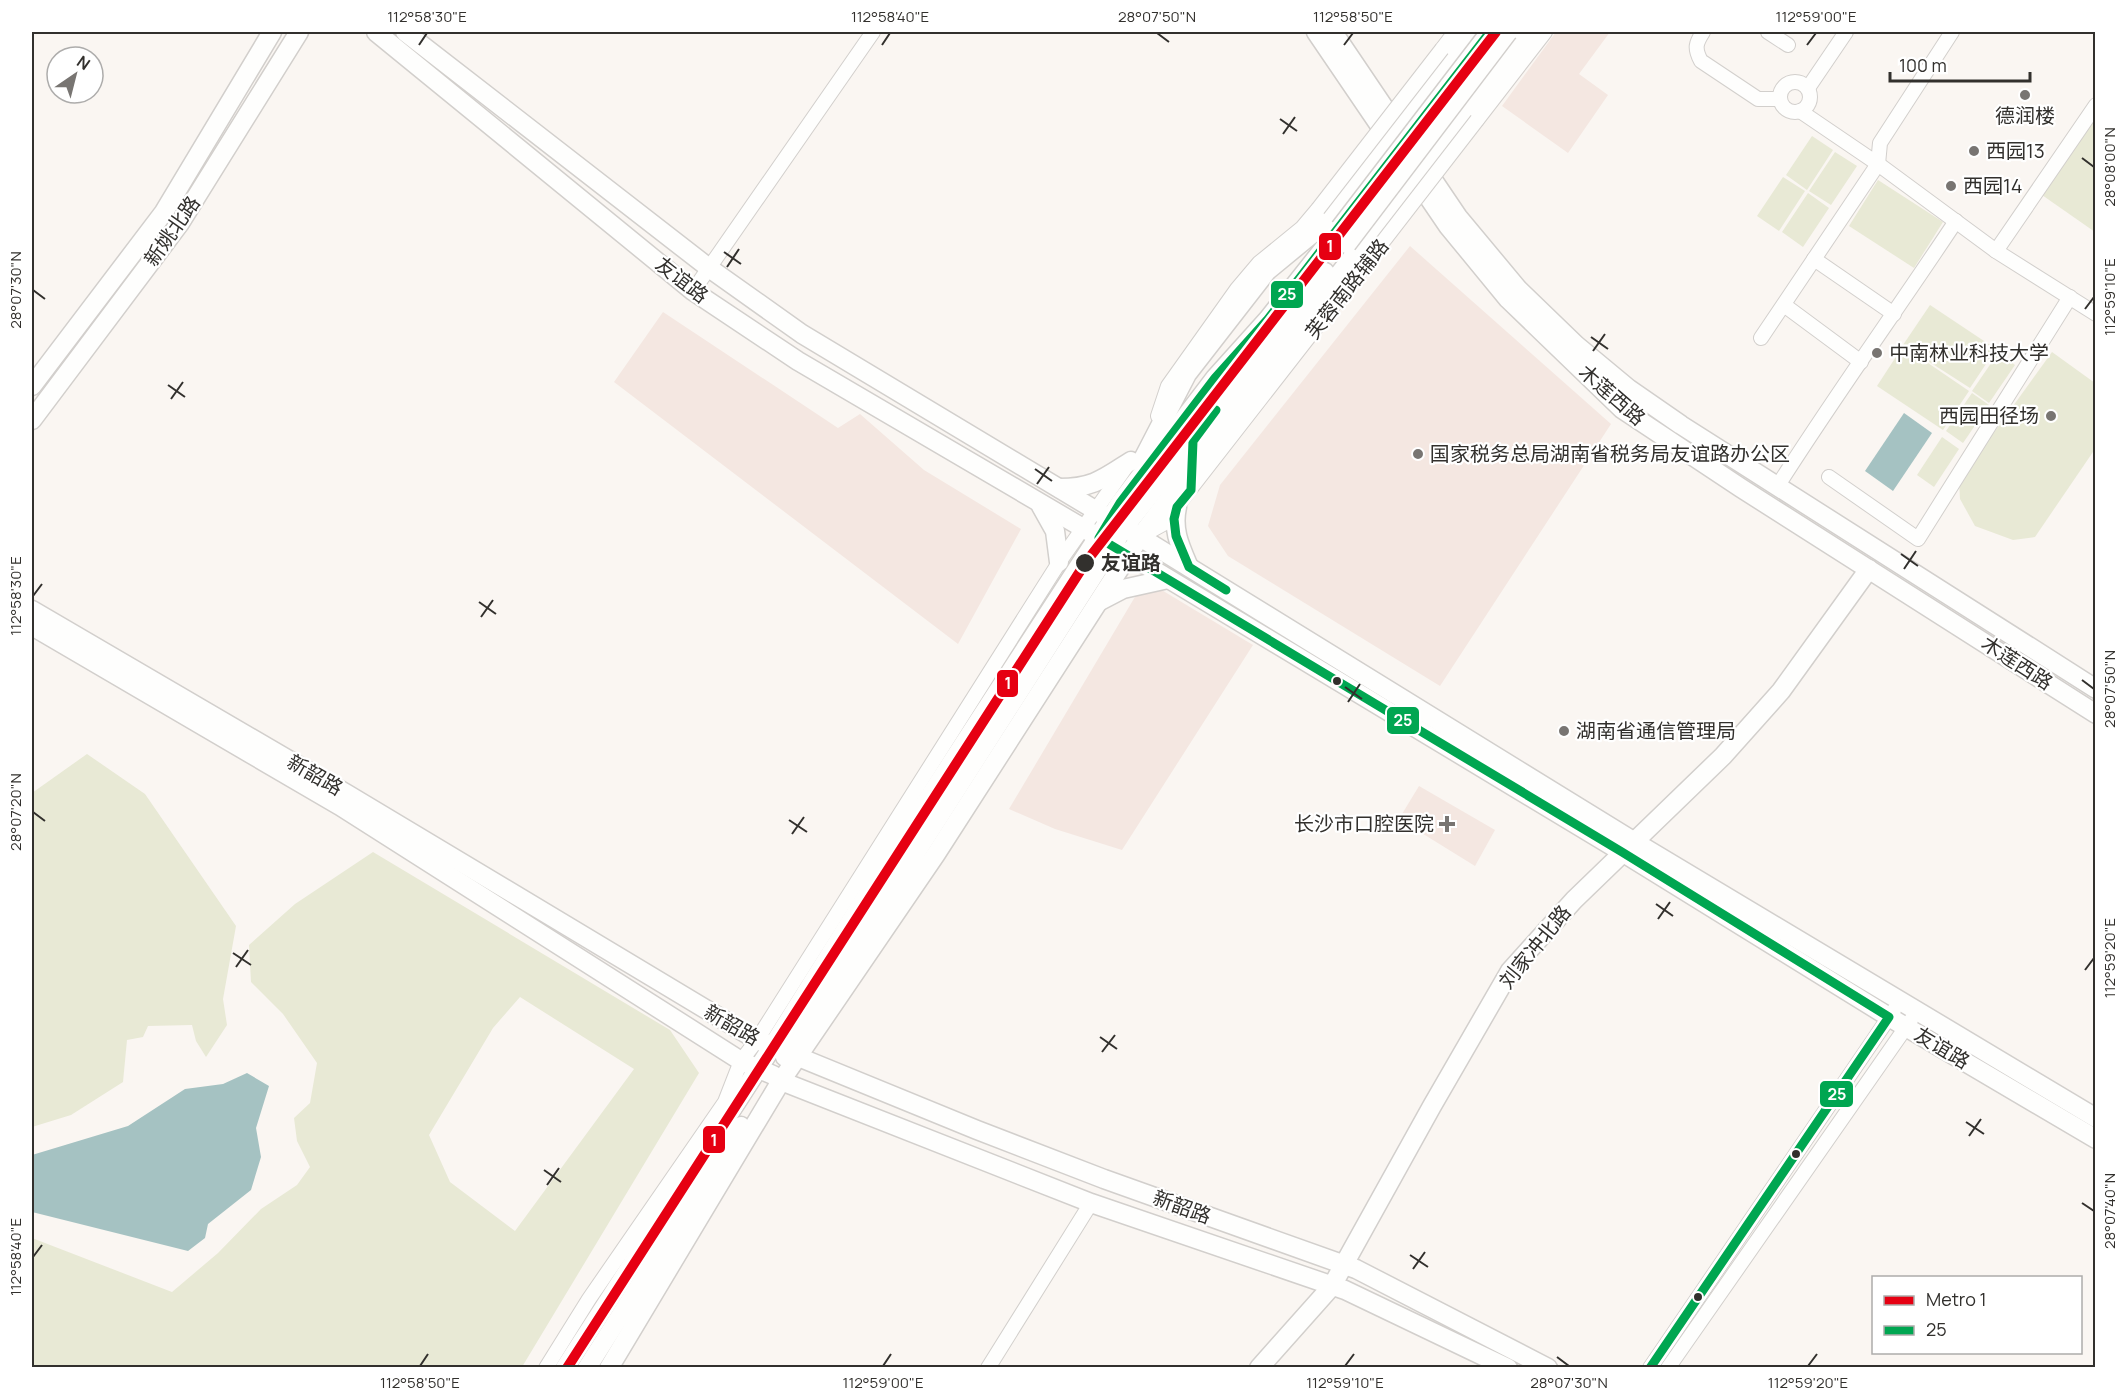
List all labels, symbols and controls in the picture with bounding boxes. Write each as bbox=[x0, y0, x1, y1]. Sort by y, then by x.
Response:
text: 112°58'30"E bbox=[387, 6, 467, 27]
text: 112°58'40"E bbox=[851, 6, 929, 27]
text: 28°07'50"N bbox=[1118, 6, 1196, 27]
text: 112°58'50"E bbox=[1313, 6, 1393, 27]
text: 112°59'00"E bbox=[1776, 6, 1856, 27]
north arrow bbox=[45, 45, 105, 105]
scale bar bbox=[1890, 45, 2030, 83]
text: N bbox=[73, 50, 95, 75]
text: 100 m bbox=[1899, 53, 1947, 77]
marker: 德润楼 bbox=[2018, 88, 2032, 102]
place label: 德润楼 bbox=[1995, 102, 2055, 129]
text: 28°08'00"N bbox=[2099, 127, 2120, 207]
place label: 西园13 bbox=[1986, 137, 2045, 164]
marker: 西园13 bbox=[1967, 144, 1981, 158]
place label: 西园14 bbox=[1963, 172, 2023, 199]
marker: 西园14 bbox=[1944, 179, 1958, 193]
street label: 新姚北路 bbox=[138, 190, 206, 271]
line badge: 1 bbox=[1318, 232, 1342, 261]
street label: 芙蓉南路辅路 bbox=[1299, 233, 1394, 344]
text: 1 bbox=[1326, 235, 1334, 257]
street label: 友谊路 bbox=[650, 250, 714, 309]
text: 28°07'30"N bbox=[5, 251, 26, 329]
text: 112°59'10"E bbox=[2099, 258, 2120, 336]
line badge: 25 bbox=[1270, 280, 1304, 309]
text: 25 bbox=[1278, 283, 1296, 305]
place label: 中南林业科技大学 bbox=[1889, 339, 2049, 366]
marker: 中南林业科技大学 bbox=[1870, 346, 1884, 360]
street label: 木莲西路 bbox=[1573, 358, 1651, 431]
place label: 西园田径场 bbox=[1939, 402, 2039, 429]
marker: 西园田径场 bbox=[2044, 409, 2058, 423]
place label: 国家税务总局湖南省税务局友谊路办公区 bbox=[1430, 440, 1790, 467]
marker: 国家税务总局湖南省税务局友谊路办公区 bbox=[1411, 447, 1425, 461]
place label: 友谊路 bbox=[1101, 549, 1161, 576]
marker: 友谊路 bbox=[1074, 552, 1096, 574]
text: 112°58'30"E bbox=[5, 556, 26, 636]
street label: 木莲西路 bbox=[1976, 629, 2058, 696]
text: 28°07'50"N bbox=[2099, 650, 2120, 728]
line badge: 1 bbox=[996, 669, 1019, 698]
text: 1 bbox=[1004, 672, 1012, 694]
unlabelled marker bbox=[1331, 675, 1343, 687]
line badge: 25 bbox=[1386, 706, 1420, 735]
text: 25 bbox=[1394, 709, 1412, 731]
place label: 湖南省通信管理局 bbox=[1576, 717, 1736, 744]
marker: 湖南省通信管理局 bbox=[1557, 724, 1571, 738]
street label: 新韶路 bbox=[283, 748, 348, 801]
text: 28°07'20"N bbox=[5, 773, 26, 851]
place label: 长沙市口腔医院 bbox=[1294, 810, 1434, 837]
marker: 长沙市口腔医院 bbox=[1438, 815, 1456, 833]
street label: 刘家冲北路 bbox=[1493, 899, 1577, 994]
text: 112°59'20"E bbox=[2099, 918, 2120, 998]
street label: 新韶路 bbox=[700, 998, 765, 1051]
street label: 友谊路 bbox=[1910, 1021, 1975, 1075]
line badge: 25 bbox=[1819, 1080, 1854, 1108]
text: 25 bbox=[1828, 1083, 1846, 1105]
line badge: 1 bbox=[702, 1125, 726, 1154]
text: 1 bbox=[710, 1129, 718, 1151]
unlabelled marker bbox=[1790, 1148, 1802, 1160]
text: 28°07'40"N bbox=[2099, 1173, 2120, 1249]
street label: 新韶路 bbox=[1149, 1184, 1215, 1229]
text: 112°58'40"E bbox=[5, 1218, 26, 1296]
legend bbox=[1872, 1276, 2082, 1354]
text: Metro 1 bbox=[1926, 1287, 1986, 1311]
unlabelled marker bbox=[1692, 1291, 1704, 1303]
text: 25 bbox=[1926, 1317, 1947, 1341]
text: 112°58'50"E bbox=[380, 1372, 460, 1393]
text: 112°59'00"E bbox=[843, 1372, 923, 1393]
text: 112°59'10"E bbox=[1306, 1372, 1384, 1393]
text: 28°07'30"N bbox=[1530, 1372, 1608, 1393]
text: 112°59'20"E bbox=[1768, 1372, 1848, 1393]

